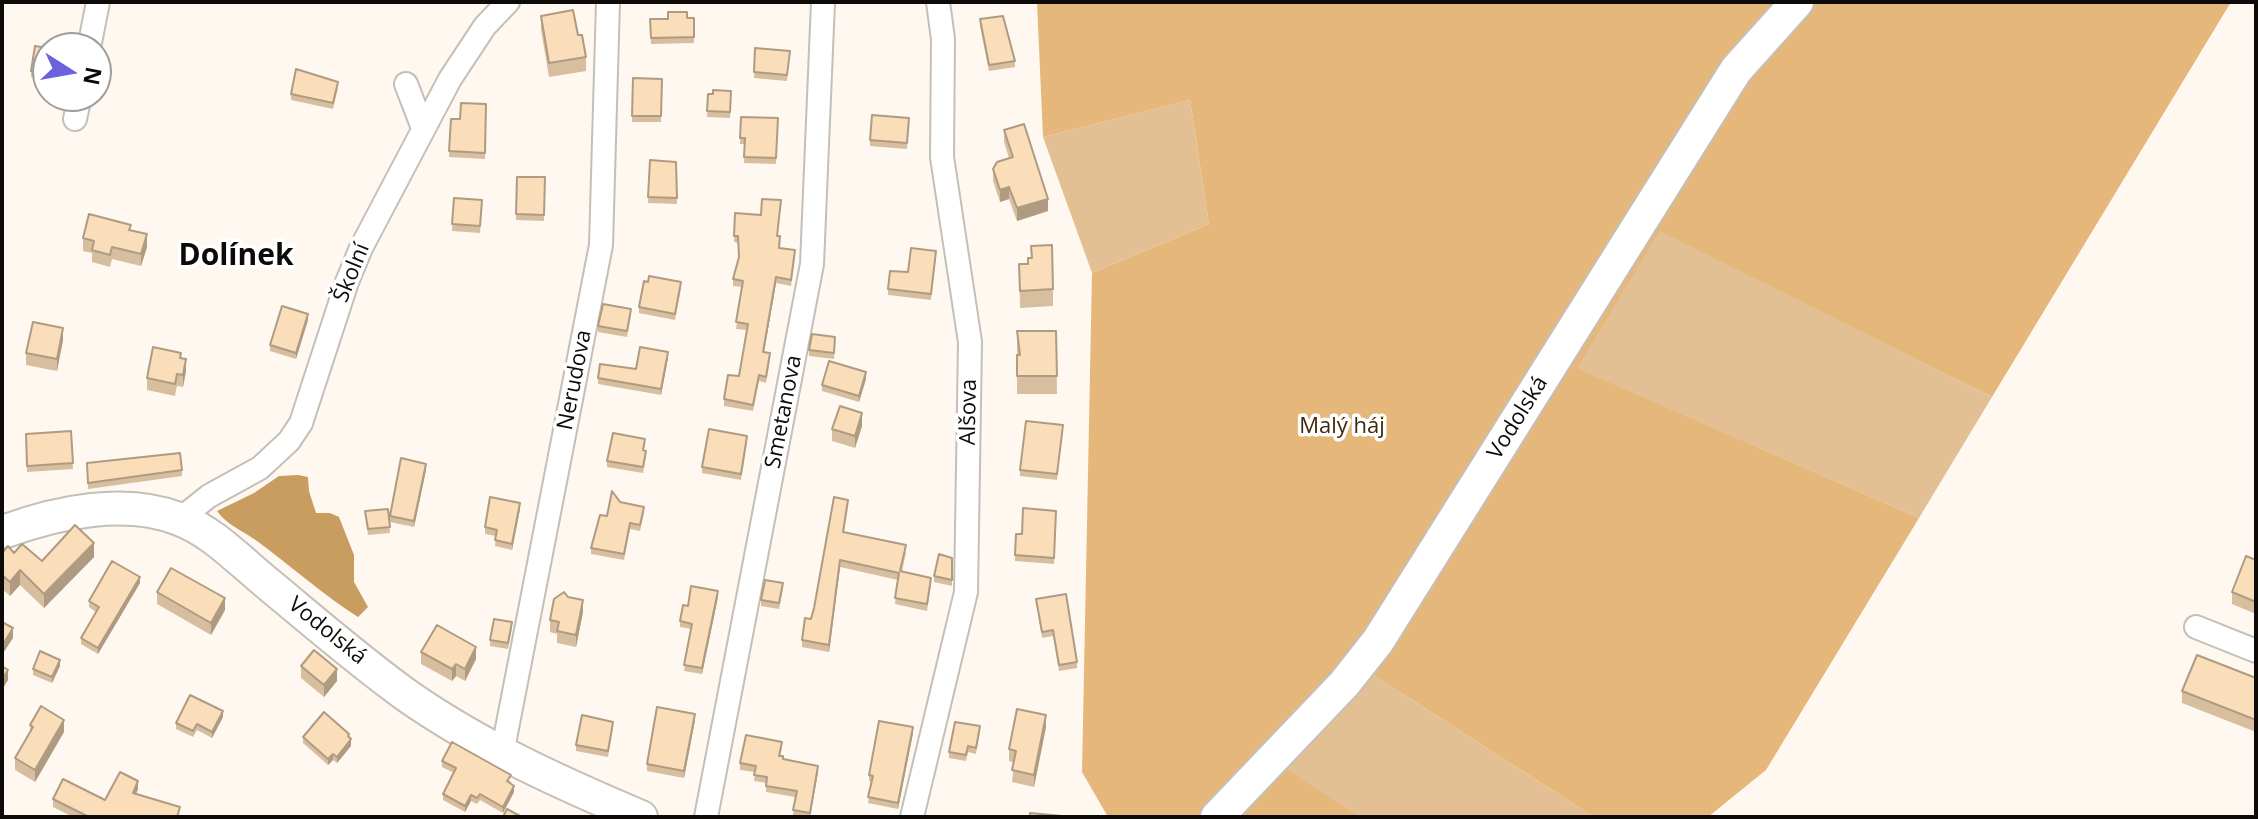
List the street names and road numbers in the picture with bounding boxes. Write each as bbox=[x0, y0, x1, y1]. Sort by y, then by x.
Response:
street label: Školní bbox=[328, 240, 376, 306]
street label: Nerudova bbox=[552, 328, 598, 432]
street label: Smetanova bbox=[760, 353, 808, 471]
street label: Vodolská bbox=[1482, 372, 1554, 464]
street label: Alšova bbox=[955, 379, 983, 445]
street label: Vodolská bbox=[283, 592, 371, 670]

